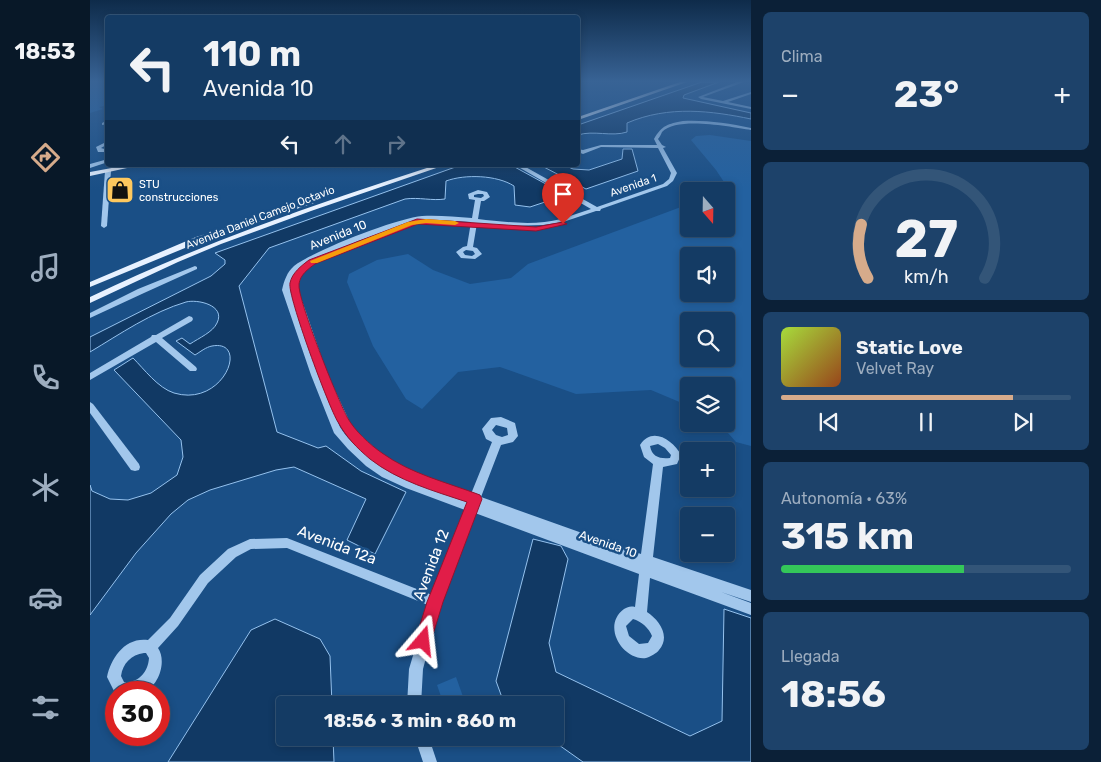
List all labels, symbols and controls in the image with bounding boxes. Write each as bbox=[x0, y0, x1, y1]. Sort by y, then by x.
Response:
text: 110 m bbox=[203, 33, 301, 75]
icon: left bbox=[120, 35, 185, 100]
text: 18:53 bbox=[15, 38, 75, 65]
text: Clima bbox=[781, 47, 822, 66]
text: 23° bbox=[894, 71, 959, 117]
text: Avenida 10 bbox=[203, 75, 314, 102]
text: − bbox=[781, 78, 799, 111]
text: + bbox=[1054, 78, 1071, 111]
icon: left bbox=[276, 130, 304, 158]
icon: ahead bbox=[329, 130, 357, 158]
icon: right bbox=[382, 130, 410, 158]
icon: directions bbox=[28, 140, 63, 175]
street label: Avenida 1 bbox=[608, 171, 658, 200]
pin bbox=[542, 173, 584, 224]
shop icon: STU construcciones bbox=[105, 175, 135, 205]
place label: STU construcciones bbox=[139, 178, 219, 204]
icon: arrive bbox=[549, 180, 577, 208]
north arrow bbox=[680, 182, 735, 238]
map controls bbox=[680, 182, 735, 562]
street label: Avenida Daniel Camejo Octavio bbox=[184, 183, 336, 252]
text: 27 bbox=[894, 208, 958, 270]
street label: Avenida 10 bbox=[307, 217, 369, 253]
button: sound bbox=[680, 247, 735, 302]
icon: music bbox=[28, 250, 63, 285]
text: km/h bbox=[904, 266, 948, 287]
button: search bbox=[680, 312, 735, 367]
text: Static Love bbox=[856, 336, 963, 359]
text: Velvet Ray bbox=[856, 359, 934, 378]
icon: phone bbox=[28, 360, 63, 395]
button: layers bbox=[680, 377, 735, 432]
icon: previous bbox=[815, 408, 843, 436]
icon: pause bbox=[912, 408, 940, 436]
icon: next bbox=[1009, 408, 1037, 436]
button: + bbox=[680, 442, 735, 497]
icon: climate bbox=[28, 470, 63, 505]
text: Autonomía · 63% bbox=[781, 489, 907, 508]
button: − bbox=[680, 507, 735, 562]
text: 315 km bbox=[781, 513, 914, 559]
street label: Avenida 12a bbox=[295, 522, 379, 568]
street label: Avenida 12 bbox=[409, 527, 453, 603]
street label: Avenida 10 bbox=[577, 528, 639, 560]
icon: car bbox=[28, 580, 63, 615]
position arrow bbox=[396, 614, 448, 666]
text: Llegada bbox=[781, 647, 840, 666]
text: 18:56 bbox=[781, 671, 886, 717]
speed limit sign: 30 bbox=[105, 681, 170, 746]
icon: filters bbox=[28, 690, 63, 725]
text: 18:56 · 3 min · 860 m bbox=[324, 709, 516, 732]

